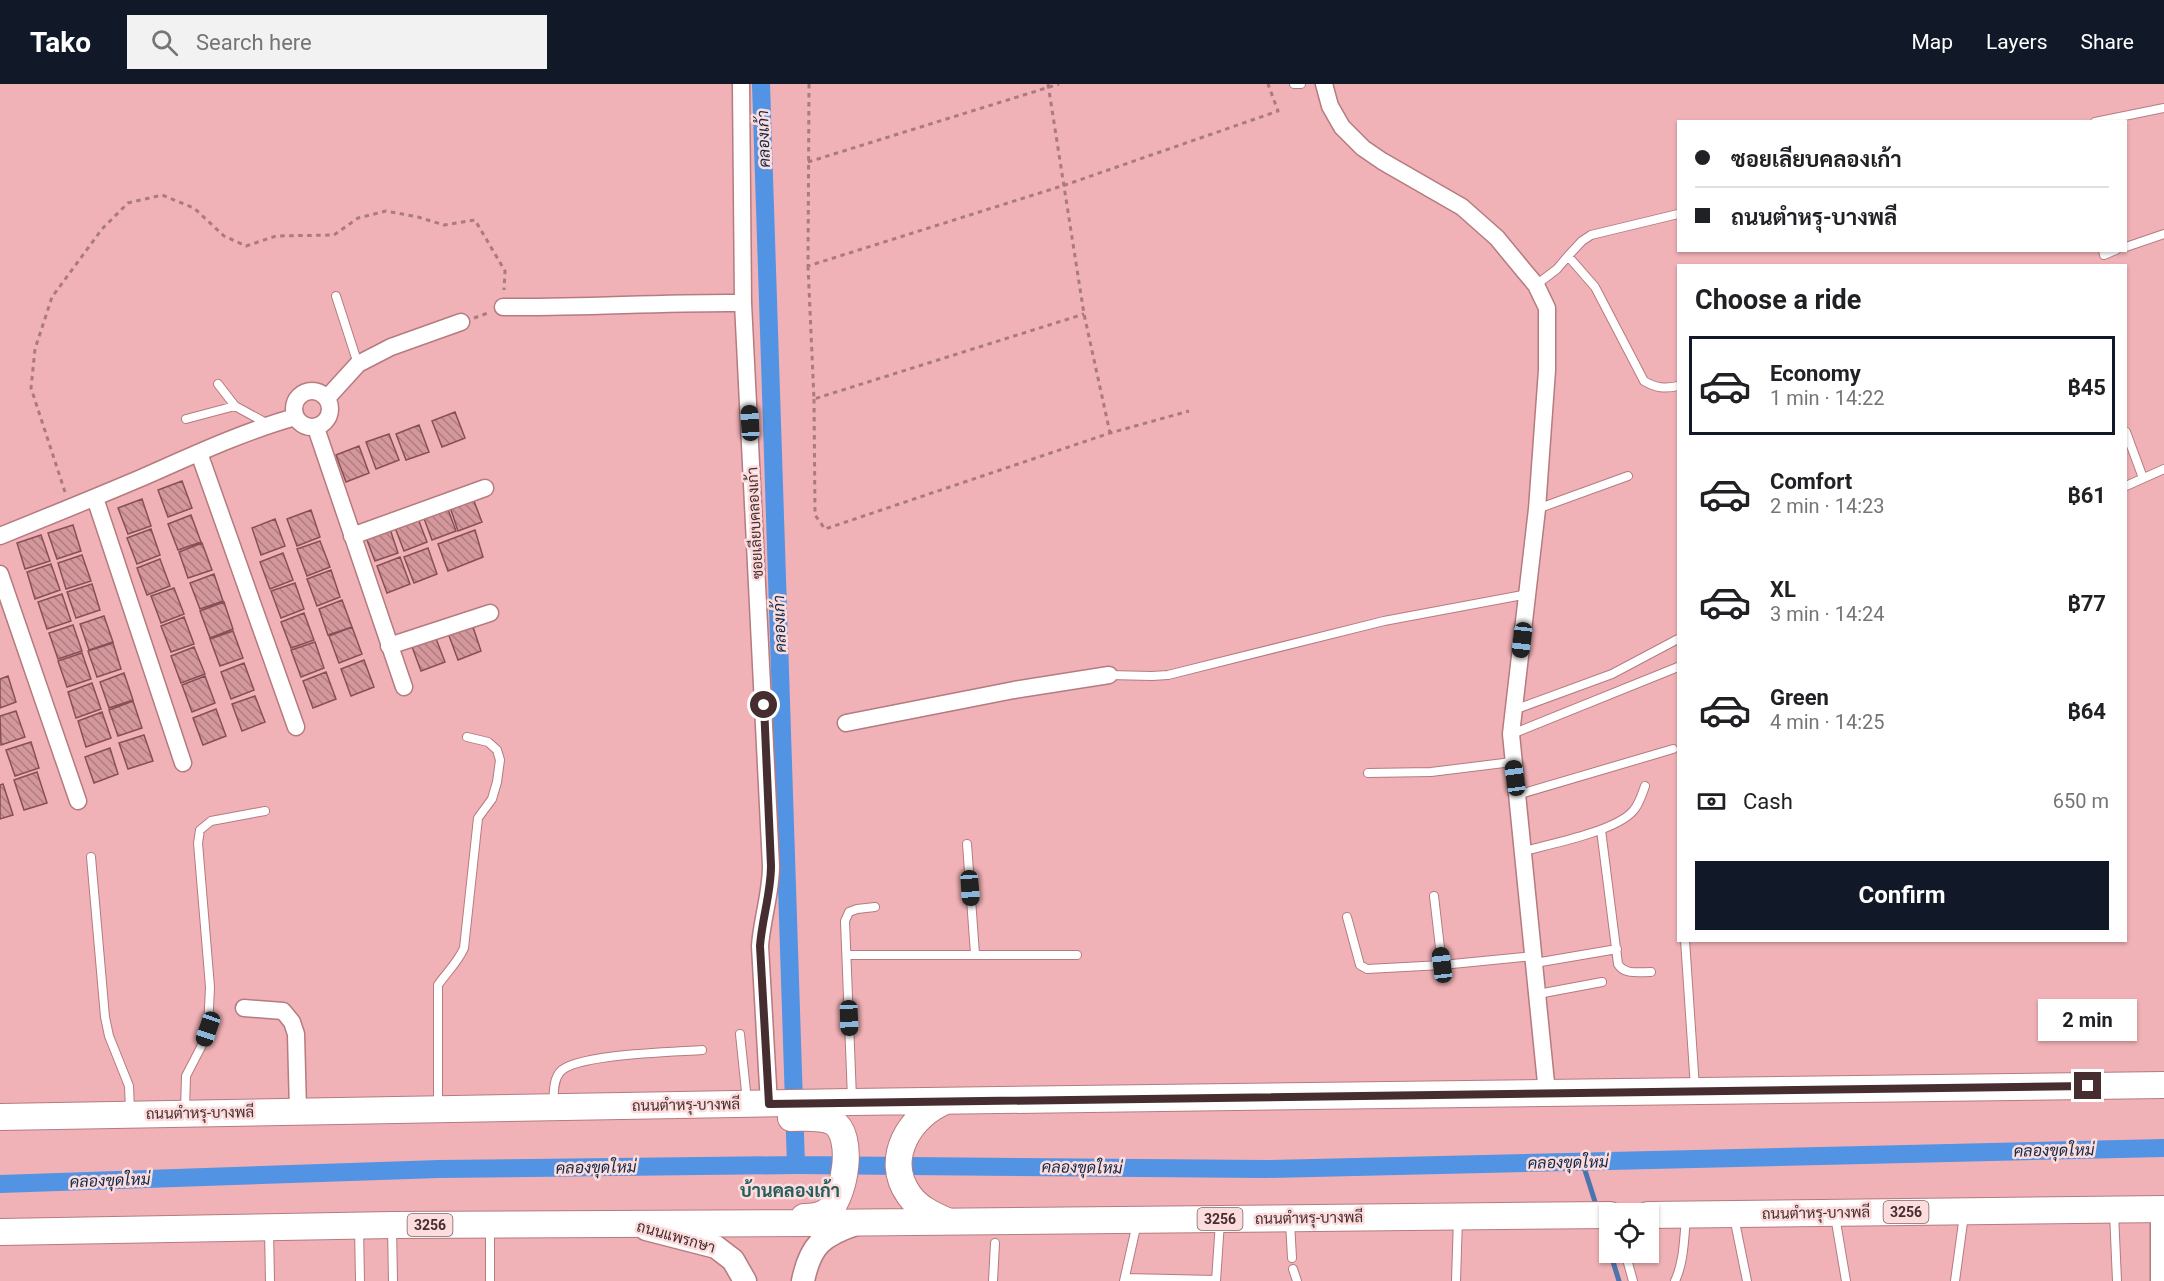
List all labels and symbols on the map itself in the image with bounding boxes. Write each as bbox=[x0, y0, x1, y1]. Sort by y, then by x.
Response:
water label: คลองเก้า bbox=[751, 110, 774, 168]
car bbox=[740, 405, 760, 441]
street label: ซอยเลียบคลองเก้า bbox=[742, 467, 767, 580]
water label: คลองเก้า bbox=[767, 595, 790, 653]
car bbox=[1511, 621, 1533, 659]
route start bbox=[750, 691, 777, 718]
car bbox=[1504, 759, 1526, 797]
car bbox=[960, 869, 980, 907]
car bbox=[1431, 946, 1453, 984]
callout: 2 min bbox=[2038, 999, 2138, 1041]
car bbox=[839, 1000, 859, 1036]
car bbox=[194, 1009, 222, 1049]
route end bbox=[2074, 1072, 2101, 1099]
street label: ถนนตำหรุ-บางพลี bbox=[632, 1094, 740, 1117]
street label: ถนนตำหรุ-บางพลี bbox=[146, 1102, 254, 1125]
water label: คลองขุดใหม่ bbox=[2013, 1138, 2096, 1163]
water label: คลองขุดใหม่ bbox=[1527, 1150, 1610, 1175]
water label: คลองขุดใหม่ bbox=[555, 1155, 638, 1180]
water label: คลองขุดใหม่ bbox=[1041, 1155, 1124, 1180]
water label: คลองขุดใหม่ bbox=[69, 1168, 152, 1193]
district label: บ้านคลองเก้า bbox=[740, 1179, 840, 1201]
road number: 3256 bbox=[1884, 1201, 1928, 1223]
street label: ถนนตำหรุ-บางพลี bbox=[1762, 1202, 1870, 1225]
street label: ถนนตำหรุ-บางพลี bbox=[1255, 1207, 1363, 1230]
road number: 3256 bbox=[1198, 1208, 1242, 1230]
road number: 3256 bbox=[408, 1214, 452, 1236]
street label: ถนนแพรกษา bbox=[635, 1217, 717, 1257]

